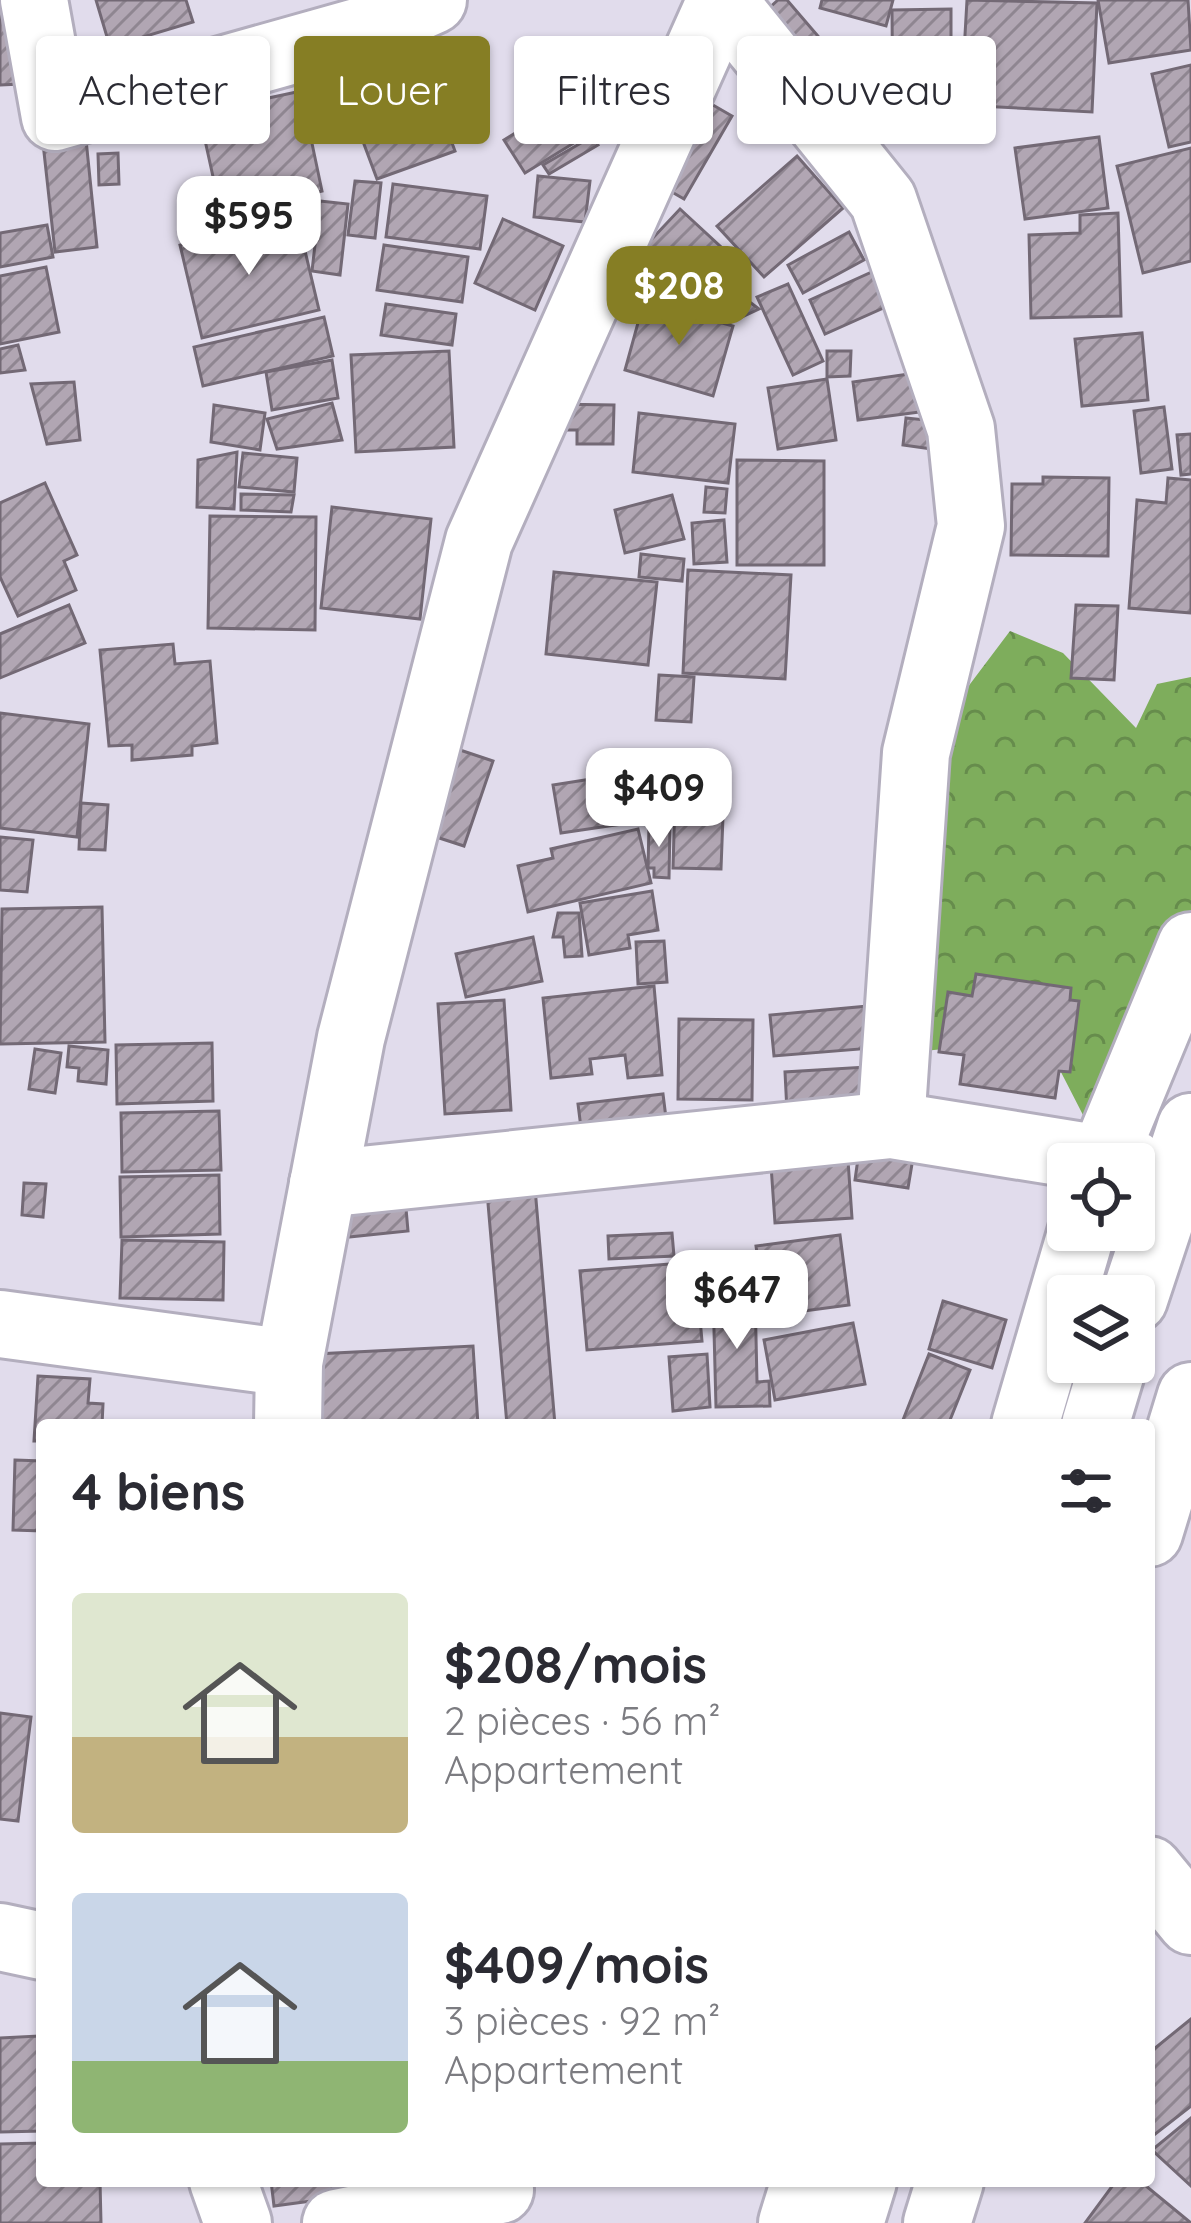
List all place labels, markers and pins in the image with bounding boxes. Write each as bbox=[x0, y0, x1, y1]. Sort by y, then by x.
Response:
pin: $595 bbox=[178, 176, 320, 278]
pin: $208 bbox=[608, 246, 750, 348]
pin: $409 bbox=[588, 748, 730, 850]
pin: $647 bbox=[666, 1250, 808, 1352]

